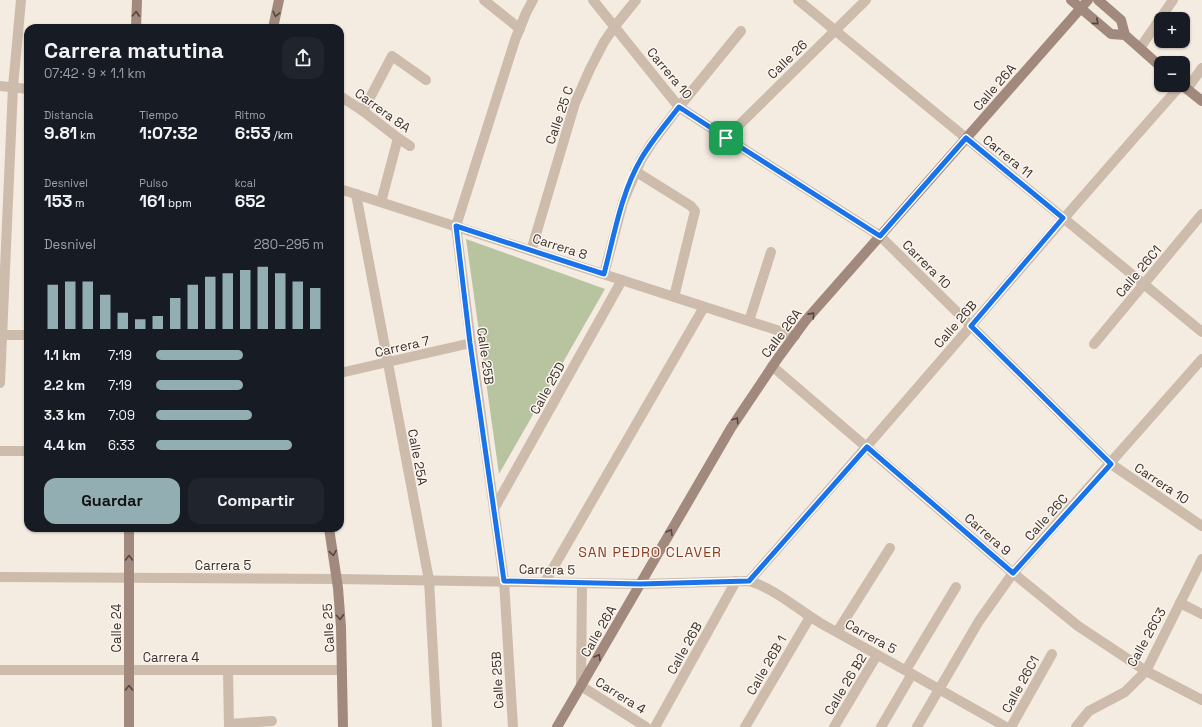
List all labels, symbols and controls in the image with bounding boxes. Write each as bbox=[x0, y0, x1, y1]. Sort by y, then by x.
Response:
one-way arrow bbox=[132, 11, 141, 17]
one-way arrow bbox=[272, 11, 280, 17]
map controls bbox=[1154, 12, 1190, 92]
button: + bbox=[1154, 12, 1190, 48]
one-way arrow bbox=[1092, 17, 1099, 24]
text: Carrera matutina bbox=[44, 36, 224, 64]
street label: Calle 26 bbox=[764, 36, 811, 83]
button: share bbox=[282, 37, 324, 79]
street label: Carrera 10 bbox=[643, 44, 696, 103]
button: − bbox=[1154, 56, 1190, 92]
street label: Calle 26A bbox=[969, 60, 1020, 114]
text: 07:42 · 9 × 1.1 km bbox=[44, 65, 146, 82]
street label: Carrera 8A bbox=[351, 84, 414, 136]
street label: Calle 25 C bbox=[542, 84, 577, 147]
text: Distancia bbox=[44, 108, 93, 122]
text: Tiempo bbox=[139, 108, 178, 122]
text: Ritmo bbox=[235, 108, 266, 122]
pin bbox=[709, 121, 743, 155]
text: 9.81 bbox=[44, 122, 77, 144]
text: 1:07:32 bbox=[139, 122, 198, 144]
text: 6:53 bbox=[235, 122, 271, 144]
icon: arrive bbox=[715, 127, 737, 149]
text: km bbox=[77, 128, 96, 142]
text: /km bbox=[271, 128, 293, 142]
street label: Carrera 11 bbox=[979, 131, 1036, 182]
text: Desnivel bbox=[44, 176, 88, 190]
text: Pulso bbox=[139, 176, 168, 190]
text: kcal bbox=[235, 176, 256, 190]
text: 153 bbox=[44, 190, 72, 212]
text: 161 bbox=[139, 190, 165, 212]
text: 652 bbox=[235, 190, 265, 212]
text: m bbox=[72, 196, 85, 210]
text: bpm bbox=[165, 196, 192, 210]
street label: Carrera 8 bbox=[530, 230, 589, 263]
text: Desnivel bbox=[44, 236, 96, 253]
text: 280–295 m bbox=[254, 236, 324, 253]
street label: Carrera 10 bbox=[899, 236, 955, 292]
street label: Calle 26C1 bbox=[1112, 242, 1165, 301]
street label: Calle 26B bbox=[930, 297, 981, 352]
street label: Calle 26A bbox=[757, 305, 805, 361]
one-way arrow bbox=[807, 312, 814, 319]
street label: Calle 25B bbox=[473, 326, 498, 386]
street label: Carrera 7 bbox=[373, 332, 431, 361]
text: 1.1 km bbox=[44, 347, 81, 364]
text: 7:19 bbox=[108, 347, 132, 364]
street label: Calle 25D bbox=[526, 359, 569, 418]
text: 2.2 km bbox=[44, 377, 85, 394]
text: 7:19 bbox=[108, 377, 132, 394]
text: 3.3 km bbox=[44, 407, 85, 424]
text: 7:09 bbox=[108, 407, 135, 424]
one-way arrow bbox=[731, 417, 739, 424]
street label: Calle 25A bbox=[404, 427, 431, 487]
text: 4.4 km bbox=[44, 437, 86, 454]
text: 6:33 bbox=[108, 437, 135, 454]
street label: Carrera 10 bbox=[1131, 459, 1192, 508]
button: Guardar bbox=[44, 478, 180, 524]
button: Compartir bbox=[188, 478, 324, 524]
street label: Calle 26C bbox=[1021, 490, 1072, 544]
street label: Carrera 9 bbox=[961, 509, 1015, 559]
one-way arrow bbox=[666, 529, 673, 536]
district label: SAN PEDRO CLAVER bbox=[578, 543, 722, 561]
one-way arrow bbox=[328, 550, 337, 556]
one-way arrow bbox=[125, 555, 133, 561]
street label: Carrera 5 bbox=[195, 557, 251, 574]
street label: Carrera 5 bbox=[519, 561, 576, 578]
street label: Calle 26A bbox=[577, 602, 620, 660]
street label: Calle 25 bbox=[319, 603, 338, 653]
street label: Calle 24 bbox=[108, 604, 125, 652]
street label: Calle 26C3 bbox=[1123, 604, 1170, 670]
one-way arrow bbox=[336, 614, 345, 620]
street label: Carrera 5 bbox=[842, 615, 900, 658]
street label: Calle 26B bbox=[663, 619, 706, 678]
street label: Calle 26B 1 bbox=[742, 632, 790, 698]
street label: Carrera 4 bbox=[143, 649, 199, 666]
street label: Calle 26 B2 bbox=[820, 650, 871, 718]
street label: Calle 25B bbox=[488, 651, 507, 709]
street label: Calle 26C1 bbox=[998, 653, 1043, 716]
one-way arrow bbox=[593, 654, 600, 661]
street label: Carrera 4 bbox=[592, 673, 649, 718]
one-way arrow bbox=[125, 685, 133, 691]

